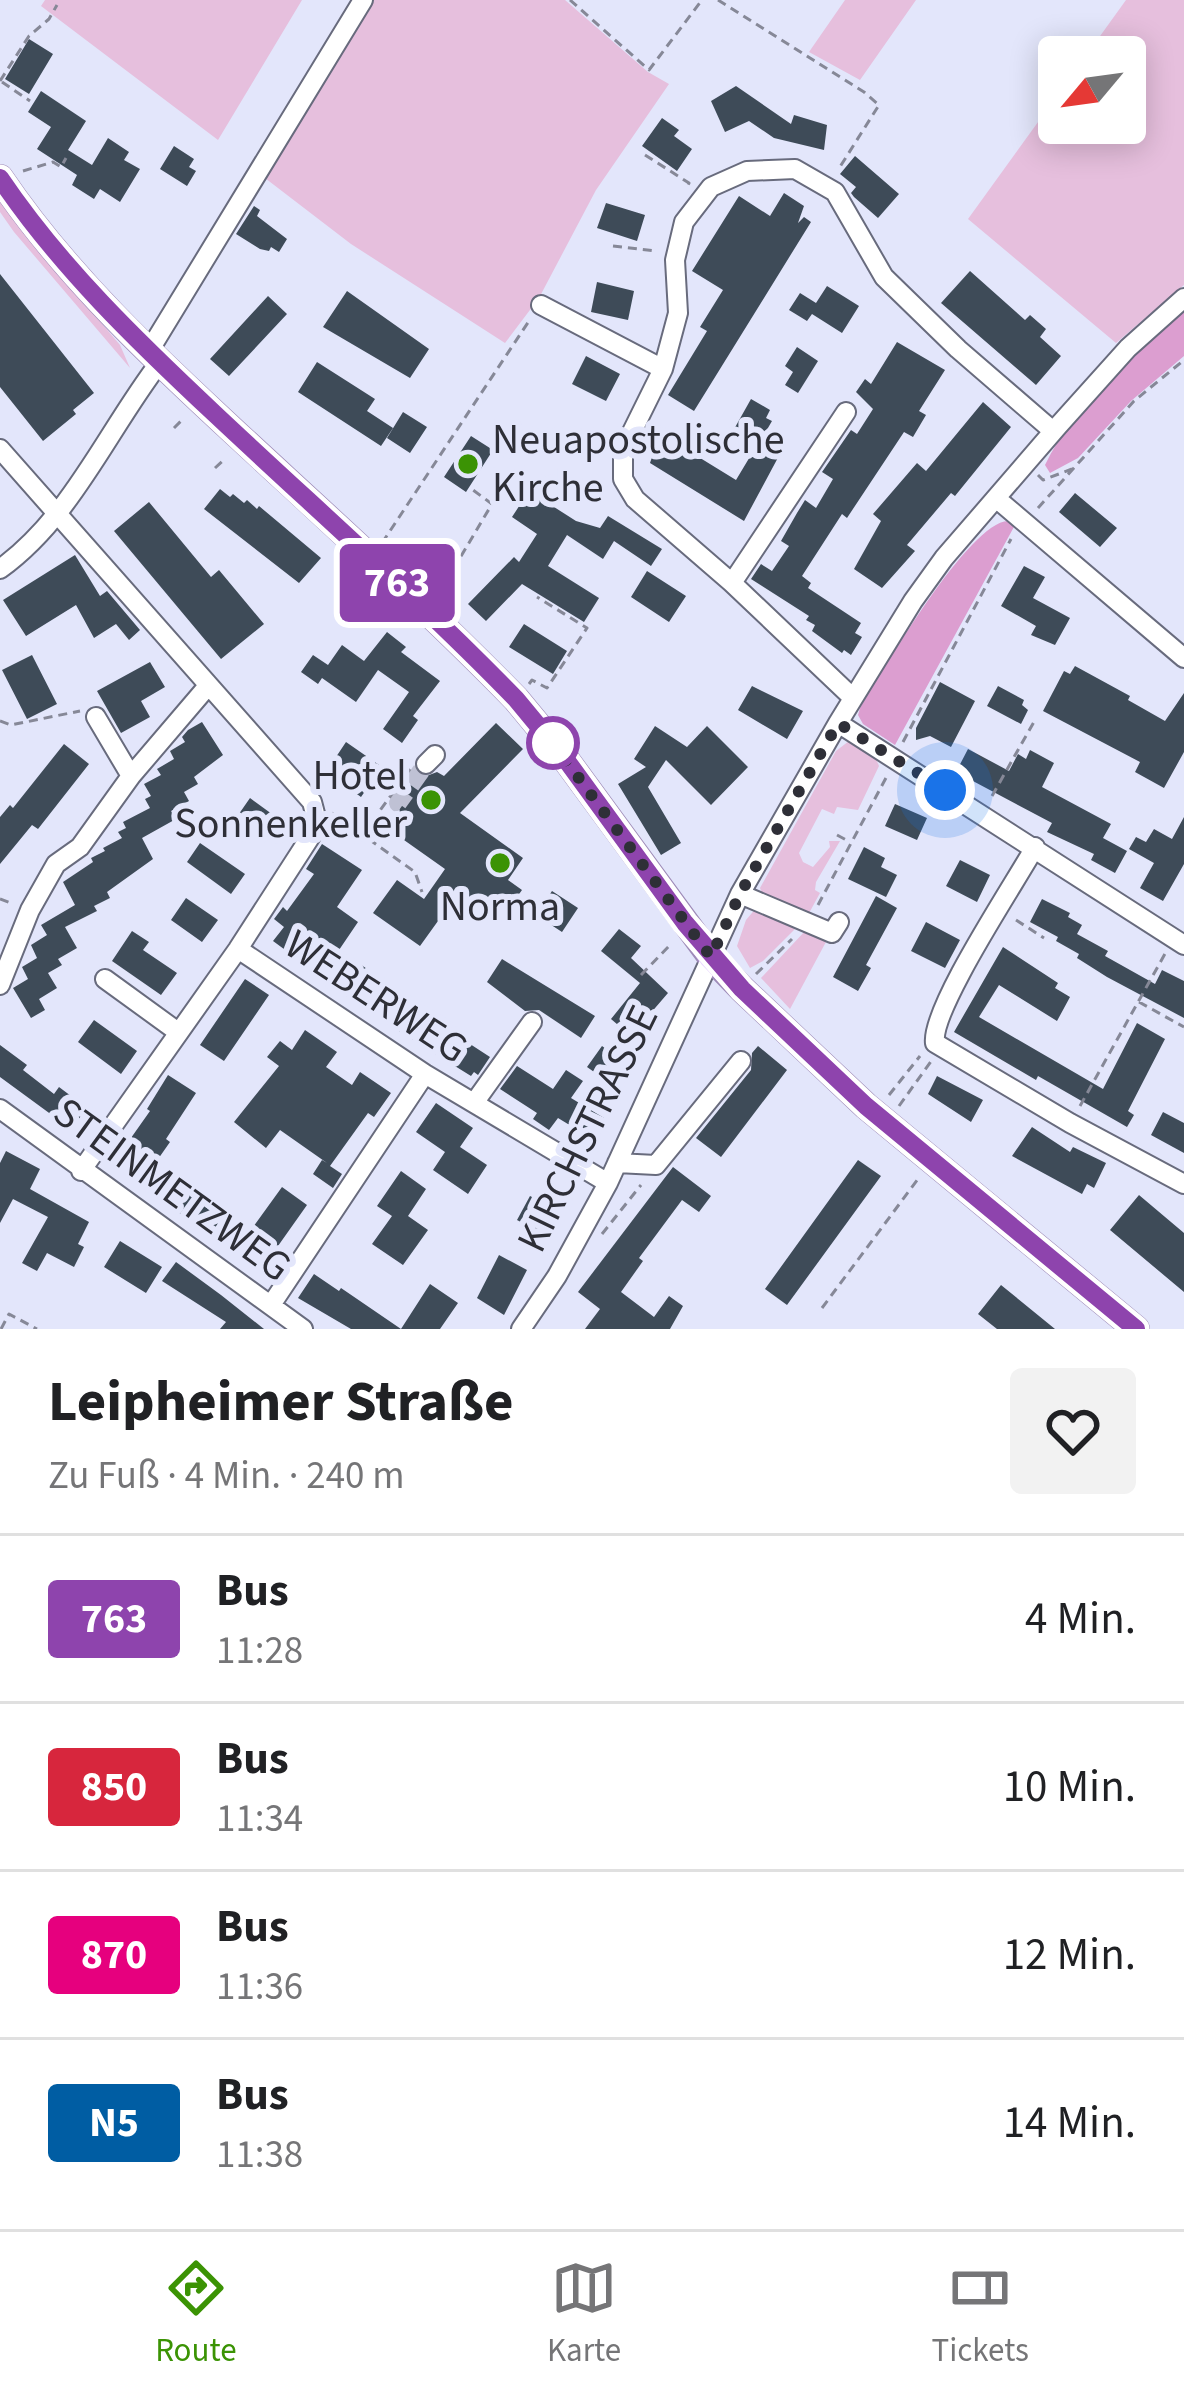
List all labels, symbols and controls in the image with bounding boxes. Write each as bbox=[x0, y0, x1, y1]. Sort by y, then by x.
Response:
north arrow bbox=[1038, 36, 1146, 144]
map controls bbox=[1038, 36, 1146, 144]
place label: Neuapostolische Kirche bbox=[492, 410, 785, 518]
marker: Neuapostolische Kirche bbox=[455, 451, 481, 477]
line badge: 763 bbox=[328, 544, 466, 622]
text: 763 bbox=[364, 553, 430, 613]
unlabelled marker bbox=[528, 718, 578, 768]
place label: Hotel Sonnenkeller bbox=[174, 746, 407, 854]
your location bbox=[915, 760, 975, 820]
marker: Hotel Sonnenkeller bbox=[418, 787, 444, 813]
marker: Norma bbox=[487, 850, 513, 876]
place label: Norma bbox=[440, 877, 560, 937]
street label: WEBERWEG bbox=[273, 915, 479, 1079]
street label: KIRCHSTRASSE bbox=[502, 996, 674, 1262]
street label: STEINMETZWEG bbox=[41, 1083, 303, 1297]
text: Leipheimer Straße bbox=[48, 1362, 513, 1443]
button: heart bbox=[1010, 1368, 1136, 1494]
text: Zu Fuß · 4 Min. · 240 m bbox=[48, 1448, 405, 1504]
text: Bus bbox=[216, 1559, 289, 1623]
text: 4 Min. bbox=[1025, 1587, 1136, 1651]
text: 763 bbox=[81, 1589, 147, 1649]
text: 11:28 bbox=[216, 1623, 303, 1679]
text: Bus bbox=[216, 1727, 289, 1791]
text: 10 Min. bbox=[1003, 1755, 1136, 1819]
text: 850 bbox=[81, 1757, 147, 1817]
text: 11:34 bbox=[216, 1791, 303, 1847]
text: Bus bbox=[216, 1895, 289, 1959]
text: 12 Min. bbox=[1003, 1923, 1136, 1987]
text: 870 bbox=[81, 1925, 147, 1985]
text: 11:36 bbox=[216, 1959, 303, 2015]
text: Bus bbox=[216, 2063, 289, 2127]
text: 14 Min. bbox=[1003, 2091, 1136, 2155]
text: N5 bbox=[89, 2093, 139, 2153]
text: 11:38 bbox=[216, 2127, 303, 2183]
tab: Route bbox=[155, 2255, 237, 2374]
tab: Karte bbox=[547, 2255, 621, 2374]
tab: Tickets bbox=[932, 2255, 1029, 2374]

